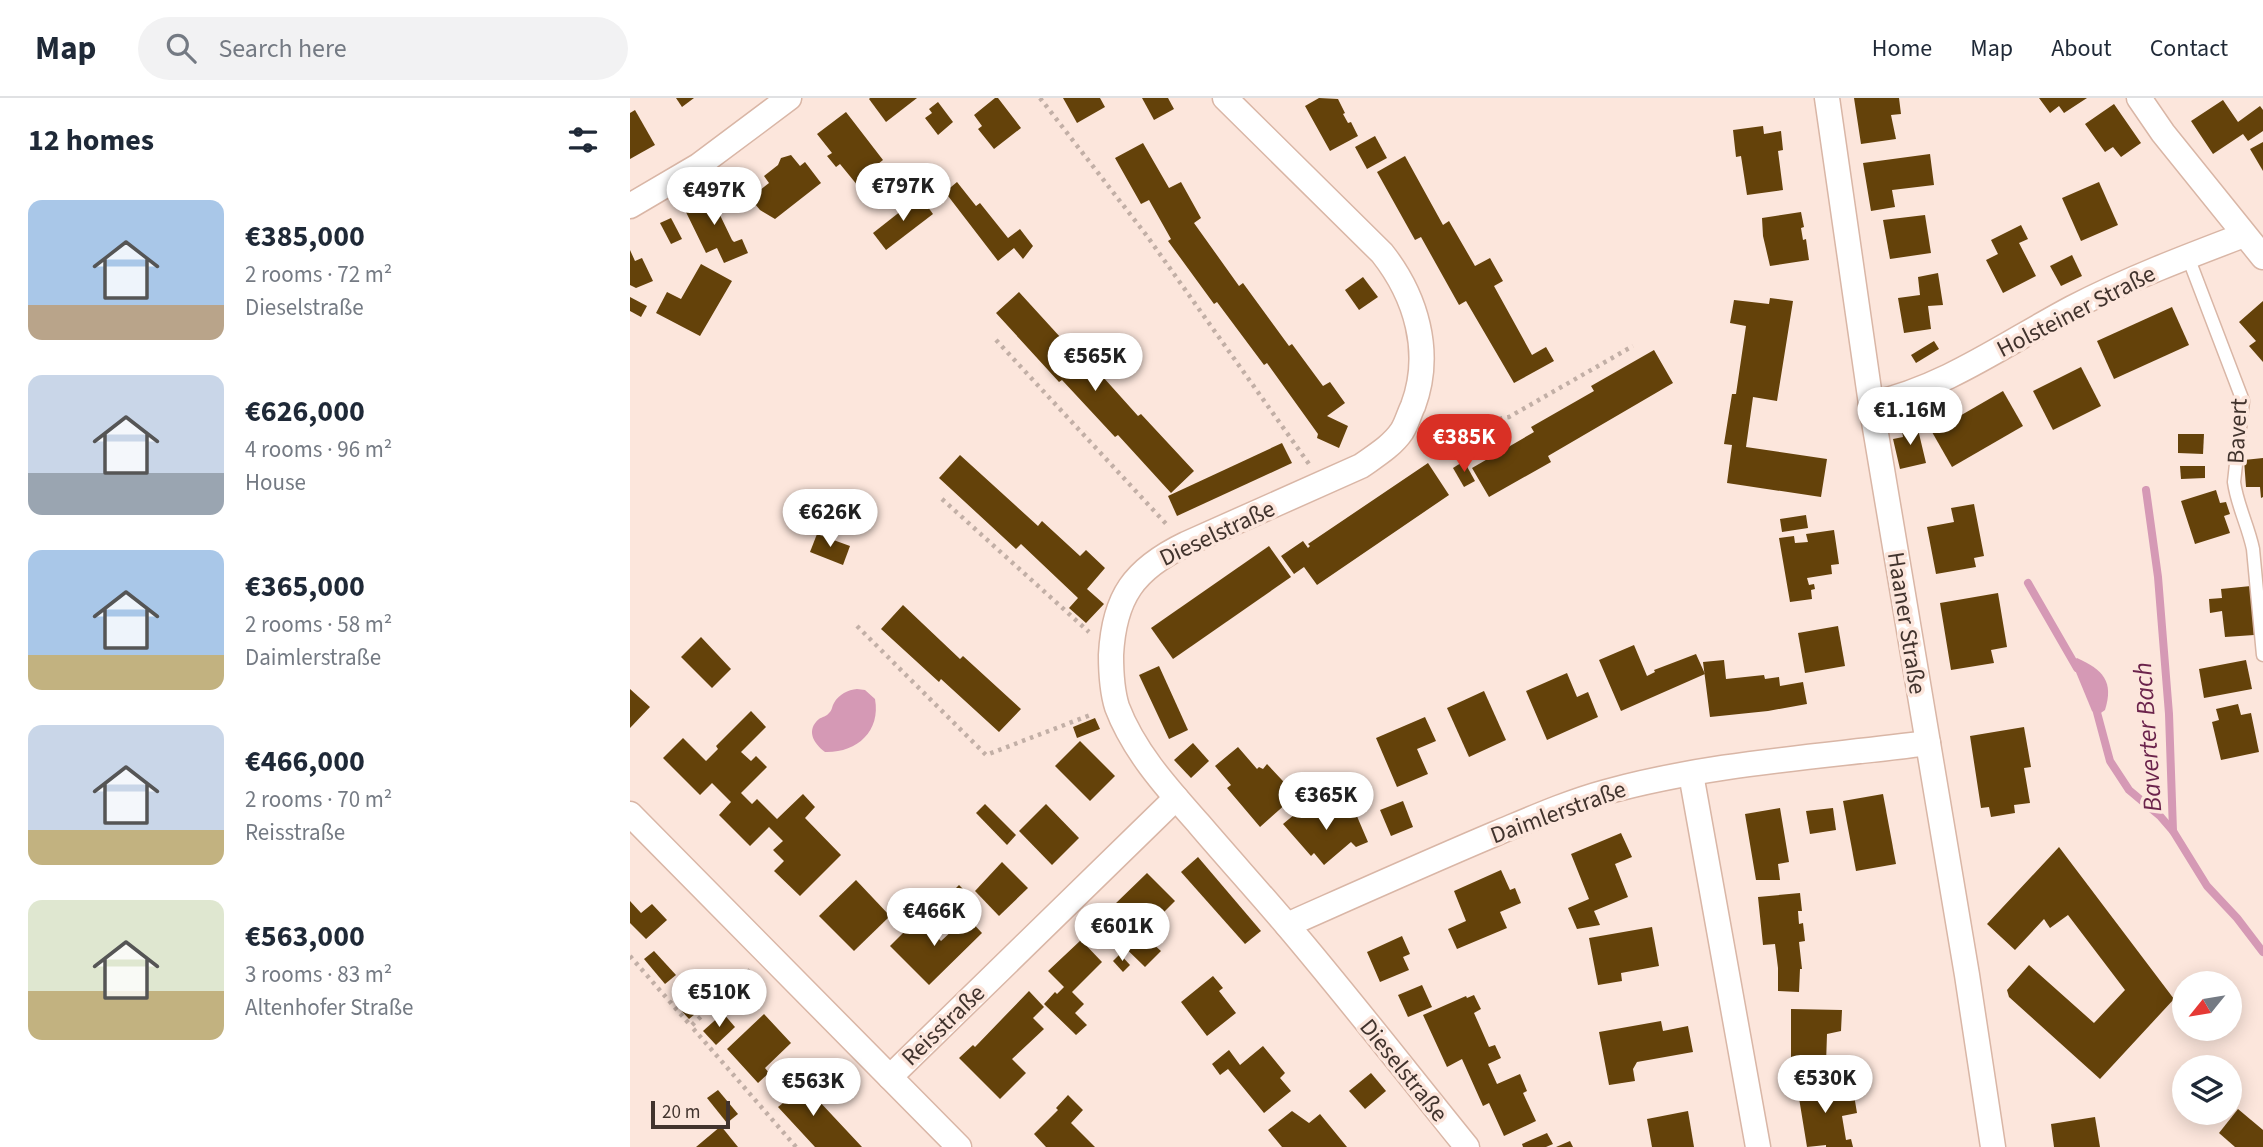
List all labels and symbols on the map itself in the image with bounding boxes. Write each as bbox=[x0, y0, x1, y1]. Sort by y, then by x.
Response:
pin: €797K bbox=[854, 164, 952, 223]
pin: €497K bbox=[665, 167, 763, 227]
street label: Holsteiner Straße bbox=[1991, 256, 2162, 367]
pin: €565K bbox=[1046, 334, 1144, 393]
pin: €1.16M bbox=[1853, 388, 1967, 447]
street label: Bavert bbox=[2218, 397, 2257, 465]
pin: €385K bbox=[1415, 414, 1513, 474]
pin: €626K bbox=[781, 490, 879, 549]
street label: Dieselstraße bbox=[1154, 491, 1281, 575]
street label: Haaner Straße bbox=[1878, 549, 1935, 697]
water label: Baverter Bach bbox=[2124, 661, 2171, 813]
pin: €365K bbox=[1277, 772, 1375, 832]
street label: Daimlerstraße bbox=[1485, 772, 1631, 853]
pin: €466K bbox=[885, 888, 983, 948]
pin: €601K bbox=[1073, 904, 1171, 963]
pin: €510K bbox=[670, 970, 768, 1029]
north arrow bbox=[2172, 971, 2242, 1041]
street label: Reisstraße bbox=[894, 976, 993, 1074]
street label: Dieselstraße bbox=[1351, 1011, 1456, 1129]
pin: €530K bbox=[1776, 1056, 1874, 1115]
pin: €563K bbox=[764, 1058, 862, 1118]
scale bar bbox=[651, 1098, 730, 1130]

